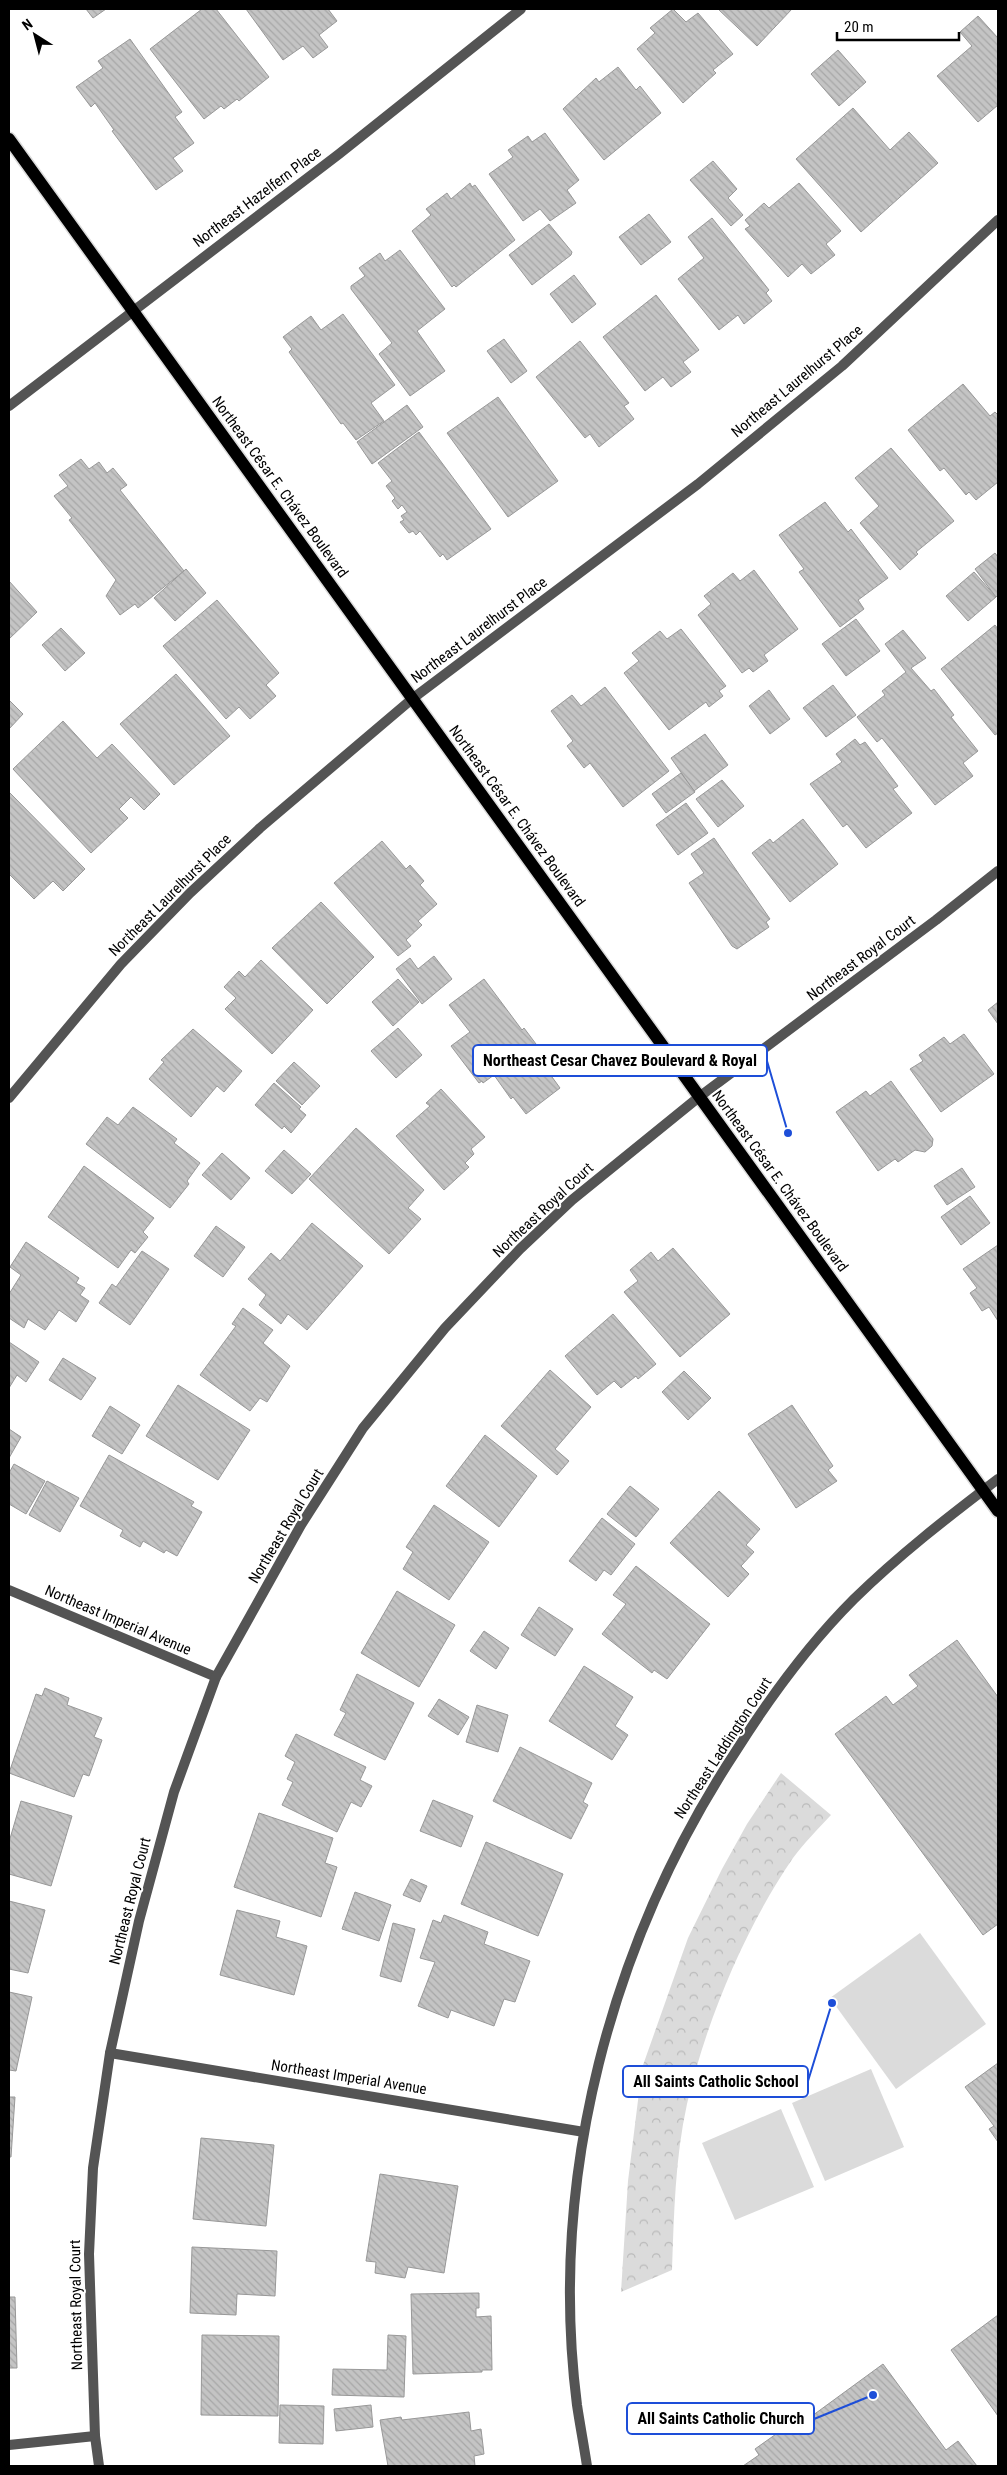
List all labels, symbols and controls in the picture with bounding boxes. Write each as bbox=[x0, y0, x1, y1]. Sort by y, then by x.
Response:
north arrow bbox=[10, 10, 60, 60]
scale bar bbox=[837, 10, 960, 42]
text: N bbox=[19, 15, 36, 33]
text: 20 m bbox=[844, 18, 874, 36]
street label: Northeast Hazelfern Place bbox=[189, 143, 325, 251]
street label: Northeast Laurelhurst Place bbox=[728, 321, 866, 441]
street label: Northeast César E. Chávez Boulevard bbox=[208, 393, 352, 581]
street label: Northeast Laurelhurst Place bbox=[407, 573, 551, 687]
street label: Northeast César E. Chávez Boulevard bbox=[445, 722, 589, 910]
street label: Northeast Laurelhurst Place bbox=[105, 830, 235, 960]
street label: Northeast Royal Court bbox=[803, 912, 919, 1004]
callout: Northeast Cesar Chavez Boulevard & Royal bbox=[473, 1045, 767, 1076]
text: Northeast Cesar Chavez Boulevard & Royal bbox=[483, 1051, 757, 1070]
street label: Northeast César E. Chávez Boulevard bbox=[708, 1087, 852, 1275]
street label: Northeast Royal Court bbox=[489, 1159, 597, 1261]
street label: Northeast Royal Court bbox=[245, 1465, 327, 1587]
street label: Northeast Imperial Avenue bbox=[42, 1581, 194, 1659]
street label: Northeast Laddington Court bbox=[671, 1674, 775, 1822]
street label: Northeast Royal Court bbox=[105, 1835, 155, 1967]
street label: Northeast Imperial Avenue bbox=[270, 2056, 428, 2098]
callout: All Saints Catholic School bbox=[623, 2066, 808, 2097]
text: All Saints Catholic School bbox=[633, 2072, 799, 2091]
street label: Northeast Royal Court bbox=[66, 2240, 86, 2370]
callout: All Saints Catholic Church bbox=[627, 2403, 814, 2434]
text: All Saints Catholic Church bbox=[638, 2409, 805, 2428]

